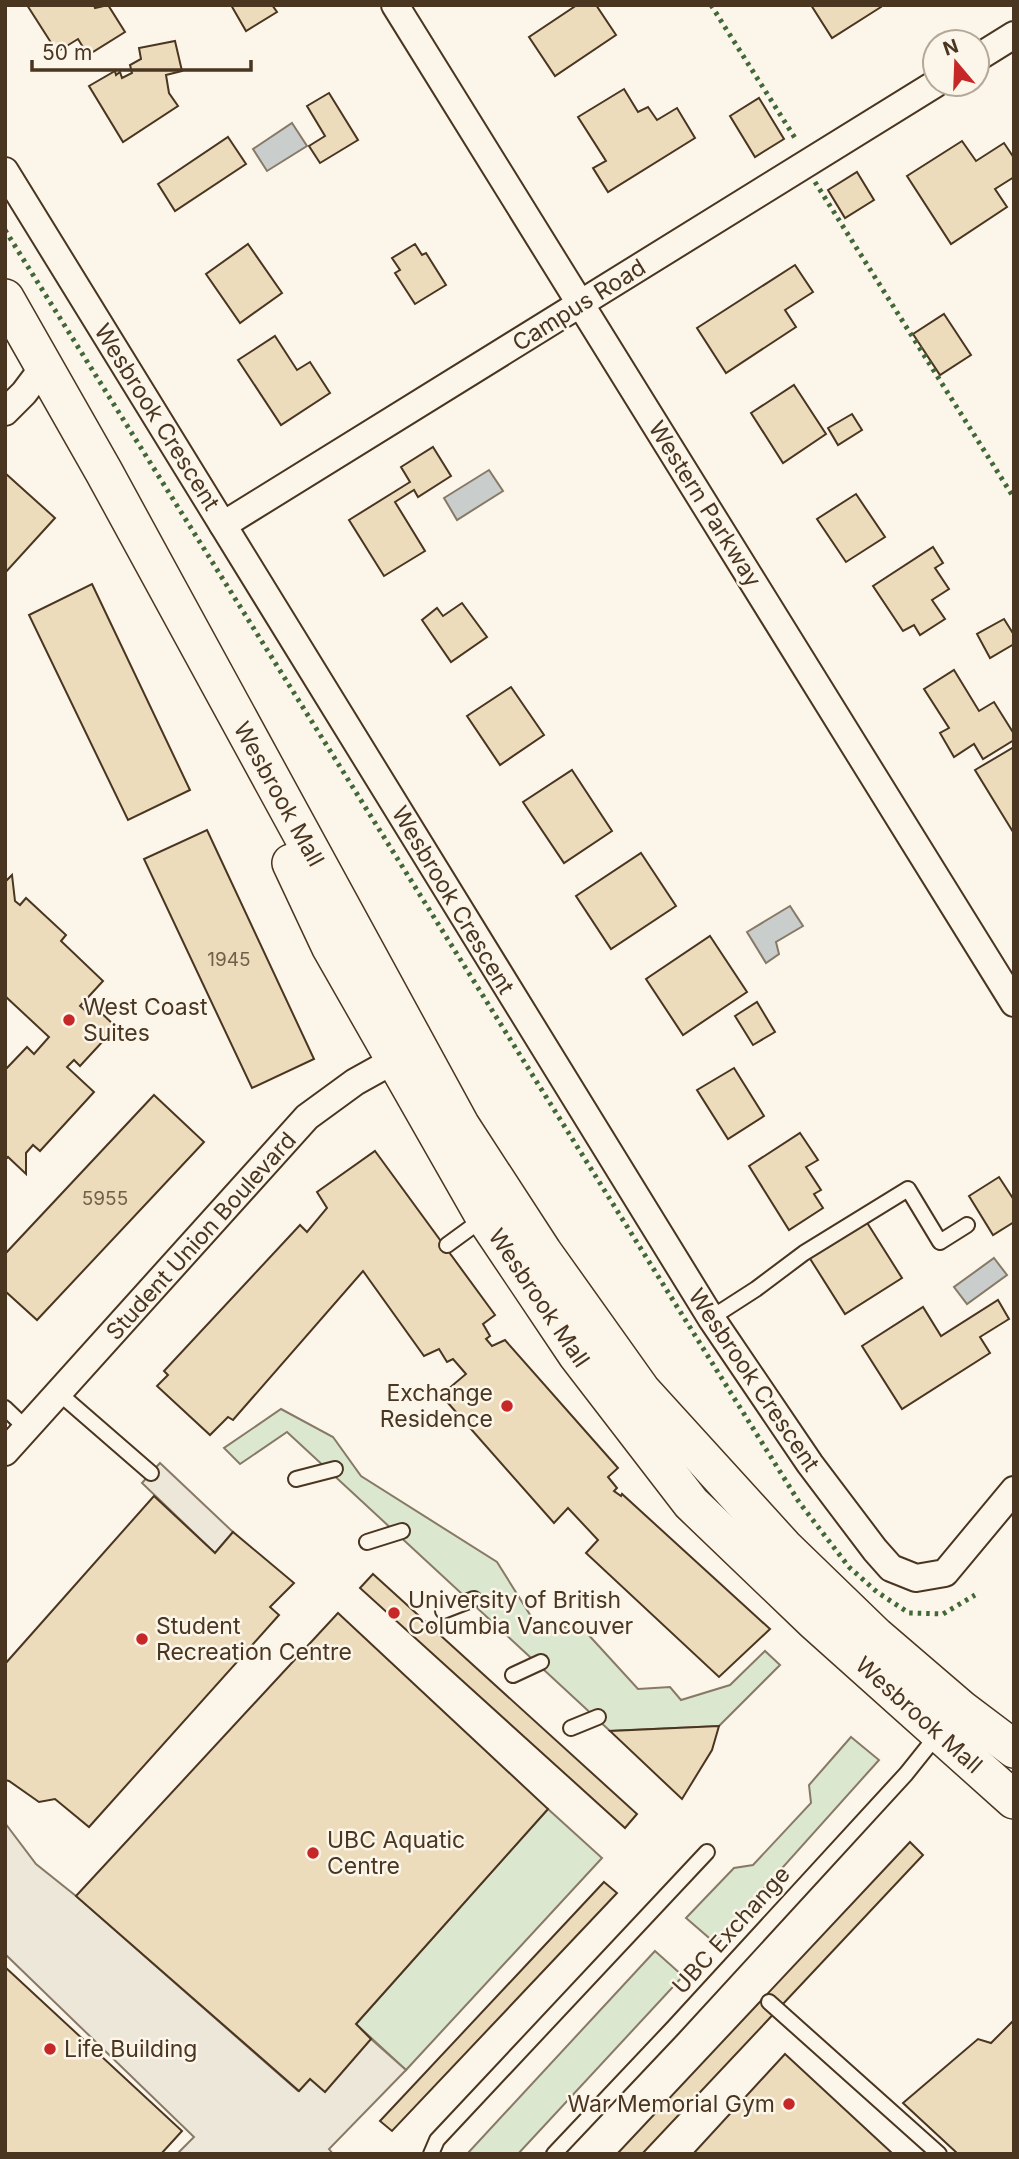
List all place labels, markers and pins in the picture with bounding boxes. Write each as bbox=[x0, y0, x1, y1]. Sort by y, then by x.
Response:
place label: West Coast Suites bbox=[83, 993, 208, 1047]
marker: West Coast Suites bbox=[61, 1012, 77, 1028]
place label: Exchange Residence bbox=[380, 1379, 493, 1433]
marker: Exchange Residence bbox=[499, 1398, 515, 1414]
place label: University of British Columbia Vancouver bbox=[408, 1586, 634, 1640]
marker: University of British Columbia Vancouver bbox=[386, 1605, 402, 1621]
place label: Student Recreation Centre bbox=[156, 1612, 352, 1666]
marker: Student Recreation Centre bbox=[134, 1631, 150, 1647]
place label: UBC Aquatic Centre bbox=[327, 1826, 465, 1880]
marker: UBC Aquatic Centre bbox=[305, 1845, 321, 1861]
place label: Life Building bbox=[64, 2035, 197, 2063]
marker: Life Building bbox=[42, 2041, 58, 2057]
place label: War Memorial Gym bbox=[568, 2090, 775, 2118]
marker: War Memorial Gym bbox=[781, 2096, 797, 2112]

